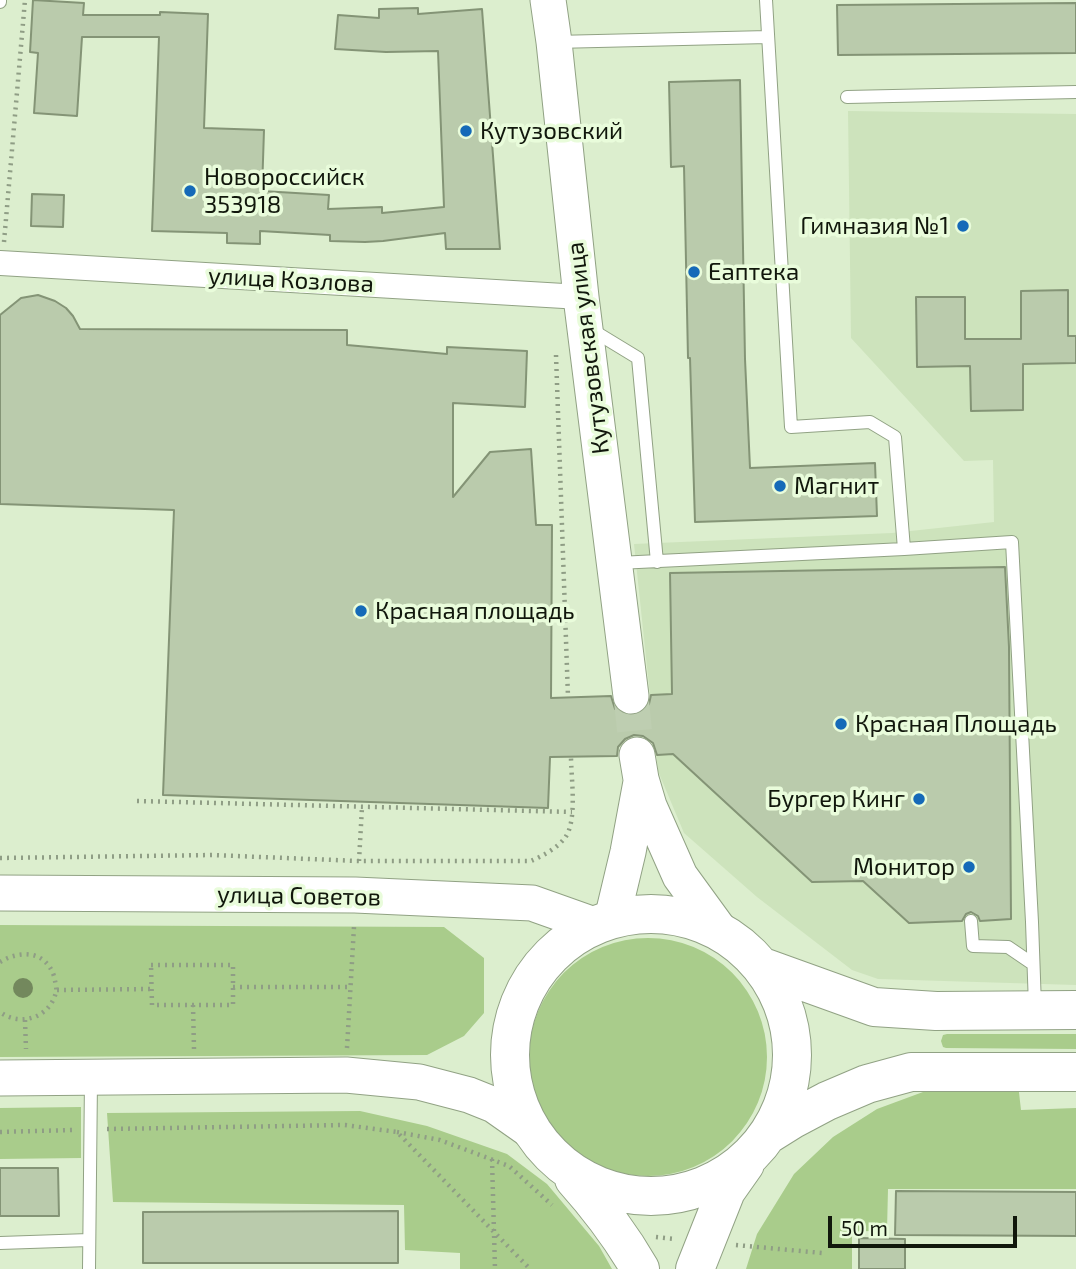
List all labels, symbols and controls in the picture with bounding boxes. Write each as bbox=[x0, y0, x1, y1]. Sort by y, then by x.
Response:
place label: Кутузовский bbox=[480, 117, 623, 145]
marker: Кутузовский bbox=[458, 123, 474, 139]
place label: Новороссийск 353918 bbox=[204, 163, 365, 219]
marker: Новороссийск 353918 bbox=[182, 183, 198, 199]
place label: Гимназия №1 bbox=[800, 212, 949, 240]
marker: Гимназия №1 bbox=[955, 218, 971, 234]
street label: Кутузовская улица bbox=[561, 240, 615, 456]
place label: Еаптека bbox=[708, 258, 799, 286]
street label: улица Козлова bbox=[207, 261, 375, 299]
marker: Еаптека bbox=[686, 264, 702, 280]
place label: Магнит bbox=[794, 472, 879, 500]
marker: Магнит bbox=[772, 478, 788, 494]
place label: Красная площадь bbox=[375, 597, 575, 625]
marker: Красная площадь bbox=[353, 603, 369, 619]
place label: Красная Площадь bbox=[855, 710, 1057, 738]
marker: Красная Площадь bbox=[833, 716, 849, 732]
place label: Бургер Кинг bbox=[767, 785, 905, 813]
marker: Бургер Кинг bbox=[911, 791, 927, 807]
place label: Монитор bbox=[853, 853, 955, 881]
marker: Монитор bbox=[961, 859, 977, 875]
street label: улица Советов bbox=[217, 880, 381, 912]
scale bar bbox=[831, 1202, 1020, 1246]
text: 50 m bbox=[841, 1215, 888, 1240]

